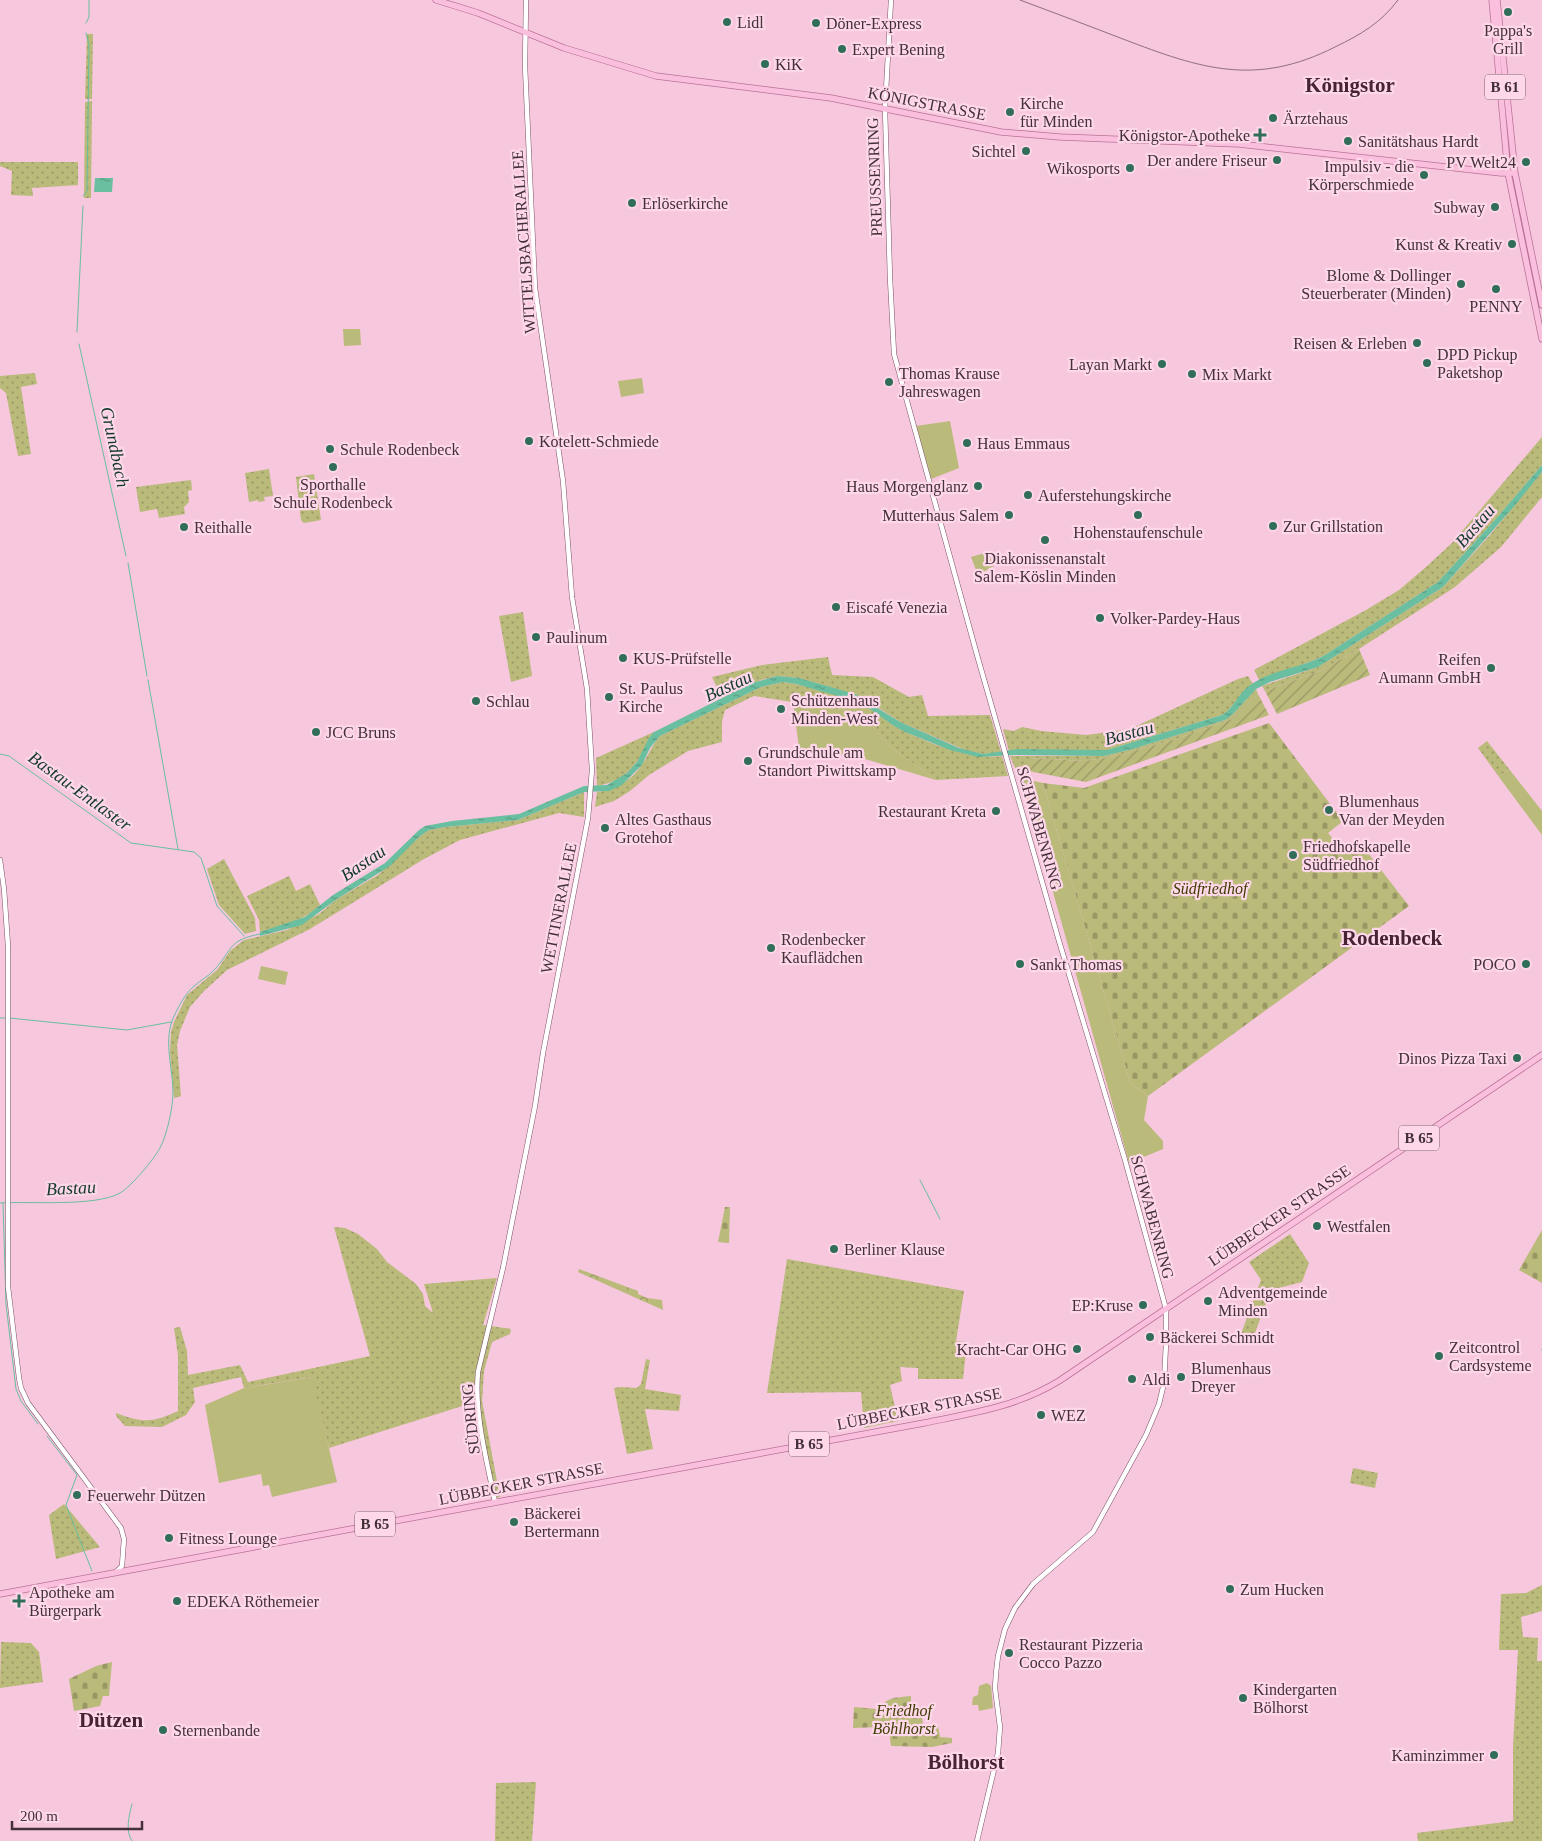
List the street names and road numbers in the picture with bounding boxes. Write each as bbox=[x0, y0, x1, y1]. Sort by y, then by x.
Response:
road number: B 61 bbox=[1485, 74, 1525, 100]
street label: KÖNIGSTRASSE bbox=[866, 84, 987, 123]
street label: PREUSSENRING bbox=[864, 117, 885, 237]
street label: WITTELSBACHERALLEE bbox=[509, 150, 538, 334]
street label: SCHWABENRING bbox=[1014, 765, 1065, 892]
street label: WETTINERALLEE bbox=[538, 841, 579, 975]
road number: B 65 bbox=[1399, 1126, 1439, 1150]
street label: SCHWABENRING bbox=[1128, 1154, 1177, 1281]
street label: LÜBBECKER STRASSE bbox=[1205, 1162, 1354, 1269]
street label: SÜDRING bbox=[458, 1382, 483, 1455]
street label: LÜBBECKER STRASSE bbox=[835, 1384, 1003, 1433]
road number: B 65 bbox=[789, 1432, 829, 1456]
street label: LÜBBECKER STRASSE bbox=[437, 1459, 605, 1508]
road number: B 65 bbox=[355, 1512, 395, 1536]

